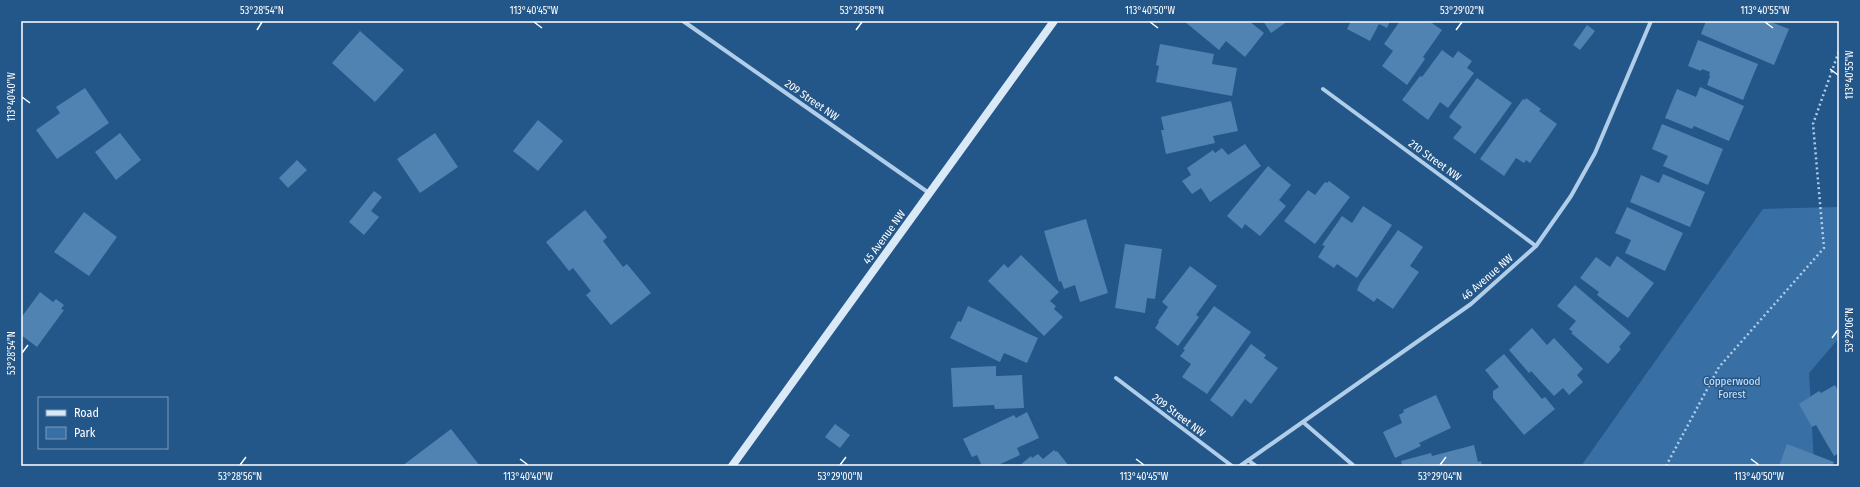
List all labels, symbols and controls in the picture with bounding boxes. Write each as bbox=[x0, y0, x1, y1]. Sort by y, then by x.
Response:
text: 53°28'54"N bbox=[240, 5, 284, 17]
text: 113°40'45"W bbox=[510, 5, 559, 17]
text: 53°28'58"N bbox=[840, 5, 884, 17]
text: 113°40'50"W bbox=[1125, 5, 1175, 17]
text: 53°29'02"N bbox=[1440, 5, 1484, 17]
text: 113°40'55"W bbox=[1741, 5, 1790, 17]
text: 113°40'55"W bbox=[1844, 50, 1856, 99]
text: 113°40'40"W bbox=[6, 72, 18, 122]
street label: 209 Street NW bbox=[782, 77, 841, 124]
street label: 210 Street NW bbox=[1406, 137, 1464, 184]
street label: 45 Avenue NW bbox=[861, 208, 908, 267]
street label: 46 Avenue NW bbox=[1459, 252, 1516, 303]
text: 53°29'06"N bbox=[1844, 308, 1856, 352]
text: 53°28'54"N bbox=[6, 331, 18, 375]
park label: Copperwood Forest bbox=[1704, 375, 1760, 401]
street label: 209 Street NW bbox=[1150, 391, 1208, 440]
legend bbox=[38, 397, 168, 449]
text: Road bbox=[74, 406, 99, 420]
text: Park bbox=[74, 426, 96, 440]
text: 53°28'56"N bbox=[218, 471, 262, 483]
text: 113°40'40"W bbox=[503, 471, 553, 483]
text: 53°29'00"N bbox=[817, 471, 863, 483]
text: 113°40'45"W bbox=[1120, 471, 1169, 483]
text: 53°29'04"N bbox=[1418, 471, 1462, 483]
text: 113°40'50"W bbox=[1734, 471, 1784, 483]

